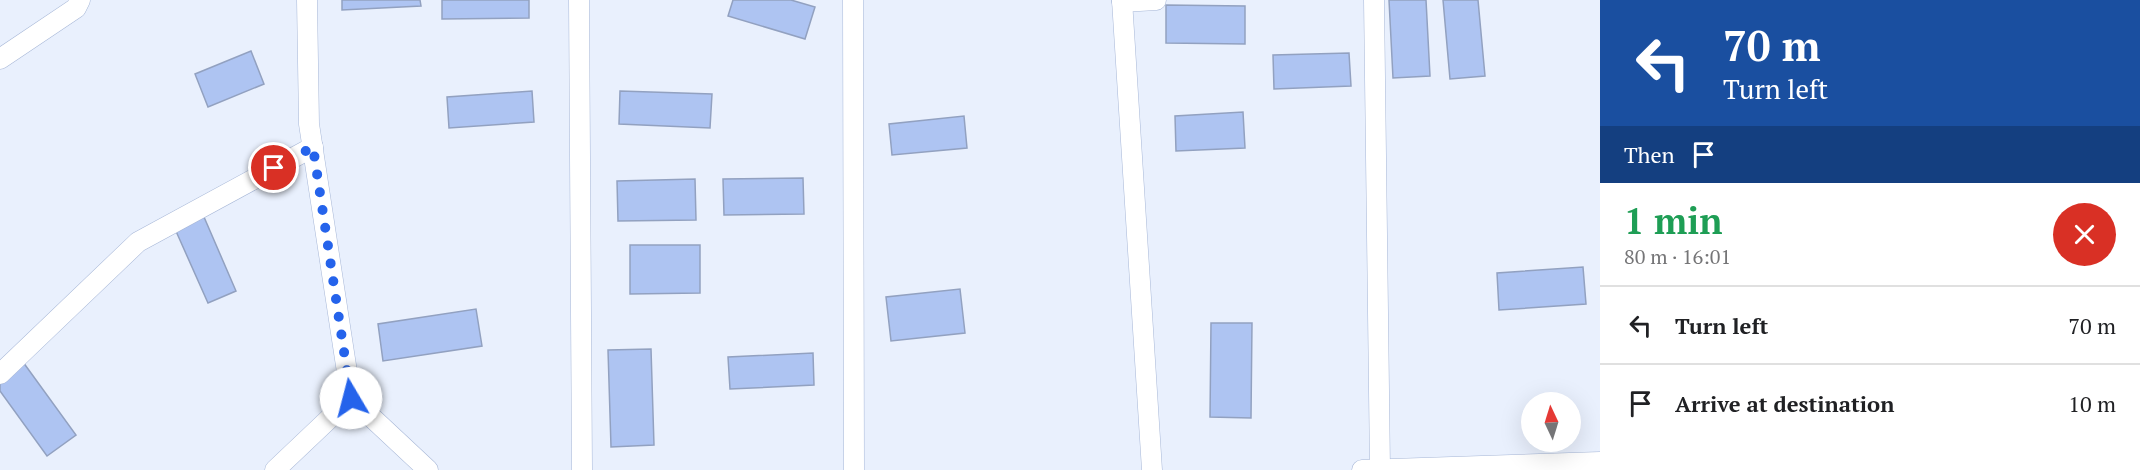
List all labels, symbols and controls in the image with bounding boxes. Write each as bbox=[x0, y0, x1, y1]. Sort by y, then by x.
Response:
text: 70 m bbox=[1723, 17, 1821, 73]
icon: left bbox=[1624, 24, 1702, 102]
text: Turn left bbox=[1723, 71, 1828, 107]
icon: arrive bbox=[1687, 138, 1720, 171]
text: Then bbox=[1624, 140, 1675, 169]
pin bbox=[248, 142, 299, 193]
icon: arrive bbox=[257, 151, 290, 184]
text: 1 min bbox=[1624, 197, 1722, 244]
button: close bbox=[2053, 203, 2116, 266]
text: 80 m · 16:01 bbox=[1624, 243, 1731, 270]
icon: left bbox=[1624, 309, 1657, 342]
text: Turn left bbox=[1675, 311, 1768, 340]
text: 70 m bbox=[2068, 311, 2116, 340]
position arrow bbox=[319, 366, 383, 430]
icon: arrive bbox=[1624, 387, 1657, 420]
text: Arrive at destination bbox=[1675, 389, 1894, 418]
text: 10 m bbox=[2068, 389, 2116, 418]
north arrow bbox=[1521, 392, 1581, 452]
map controls bbox=[1521, 392, 1581, 452]

